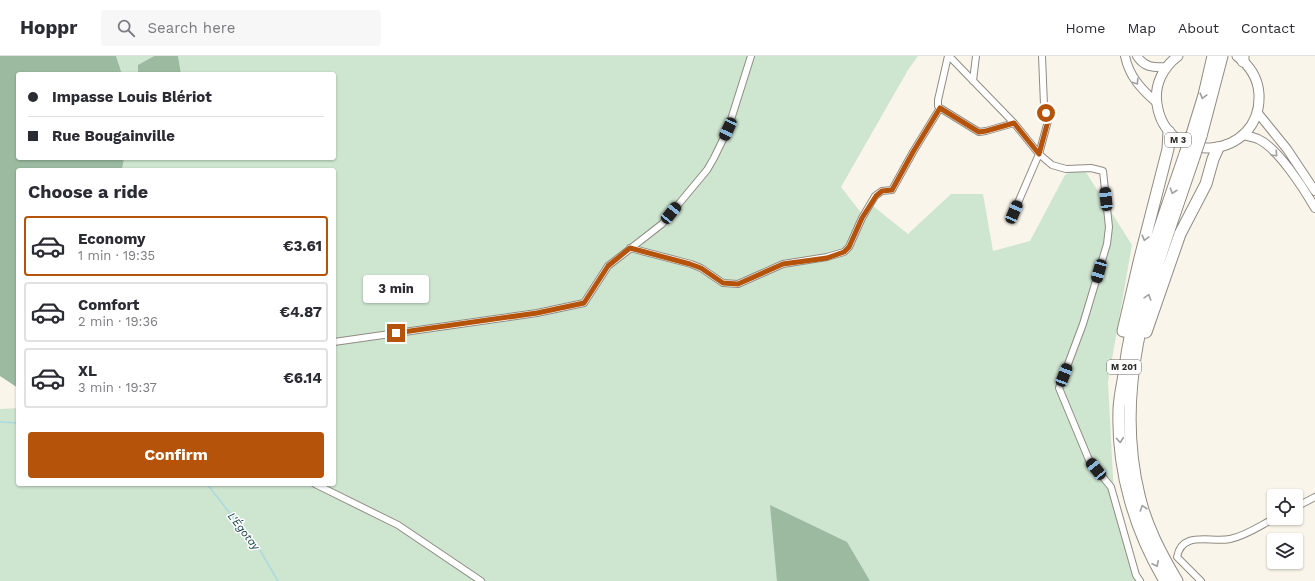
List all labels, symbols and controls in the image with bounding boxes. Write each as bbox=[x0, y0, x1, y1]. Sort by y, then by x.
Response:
search box bbox=[101, 10, 381, 46]
text: Hoppr bbox=[20, 16, 77, 39]
icon: search bbox=[115, 17, 137, 39]
text: Search here bbox=[147, 19, 235, 37]
text: Home bbox=[1065, 20, 1105, 36]
text: Map bbox=[1127, 20, 1156, 36]
text: About bbox=[1178, 20, 1219, 36]
text: Contact bbox=[1241, 20, 1295, 36]
one-way arrow bbox=[1131, 78, 1139, 85]
text: Impasse Louis Blériot bbox=[52, 88, 212, 106]
one-way arrow bbox=[1199, 92, 1208, 99]
route start bbox=[1037, 104, 1055, 122]
car bbox=[717, 116, 739, 142]
text: Rue Bougainville bbox=[52, 127, 175, 145]
road number: M 3 bbox=[1165, 133, 1191, 147]
one-way arrow bbox=[1270, 149, 1278, 157]
text: Choose a ride bbox=[28, 181, 148, 202]
car bbox=[1099, 186, 1113, 212]
one-way arrow bbox=[1169, 187, 1177, 194]
car bbox=[1004, 199, 1024, 225]
car bbox=[659, 200, 683, 226]
icon: car bbox=[30, 228, 66, 264]
text: Economy bbox=[78, 230, 145, 248]
one-way arrow bbox=[1141, 234, 1150, 241]
text: €3.61 bbox=[283, 237, 322, 255]
text: 1 min · 19:35 bbox=[78, 248, 155, 263]
car bbox=[1090, 258, 1108, 284]
callout: 3 min bbox=[363, 275, 429, 303]
text: 3 min bbox=[378, 281, 414, 296]
icon: car bbox=[30, 294, 66, 330]
one-way arrow bbox=[1143, 294, 1152, 301]
text: Comfort bbox=[78, 296, 139, 314]
text: €4.87 bbox=[279, 303, 322, 321]
text: 2 min · 19:36 bbox=[78, 314, 158, 329]
route end bbox=[387, 324, 405, 342]
icon: car bbox=[30, 360, 66, 396]
road number: M 201 bbox=[1107, 360, 1141, 374]
text: XL bbox=[78, 362, 97, 380]
car bbox=[1054, 362, 1074, 388]
text: €6.14 bbox=[283, 369, 322, 387]
text: 3 min · 19:37 bbox=[78, 380, 157, 395]
button: Confirm bbox=[28, 432, 324, 478]
one-way arrow bbox=[1116, 437, 1125, 443]
car bbox=[1084, 456, 1108, 482]
map controls bbox=[1267, 489, 1303, 569]
button: locate bbox=[1267, 489, 1303, 525]
one-way arrow bbox=[1139, 504, 1148, 511]
water label: L'Égotay bbox=[225, 509, 264, 554]
button: layers bbox=[1267, 533, 1303, 569]
one-way arrow bbox=[1151, 560, 1159, 567]

